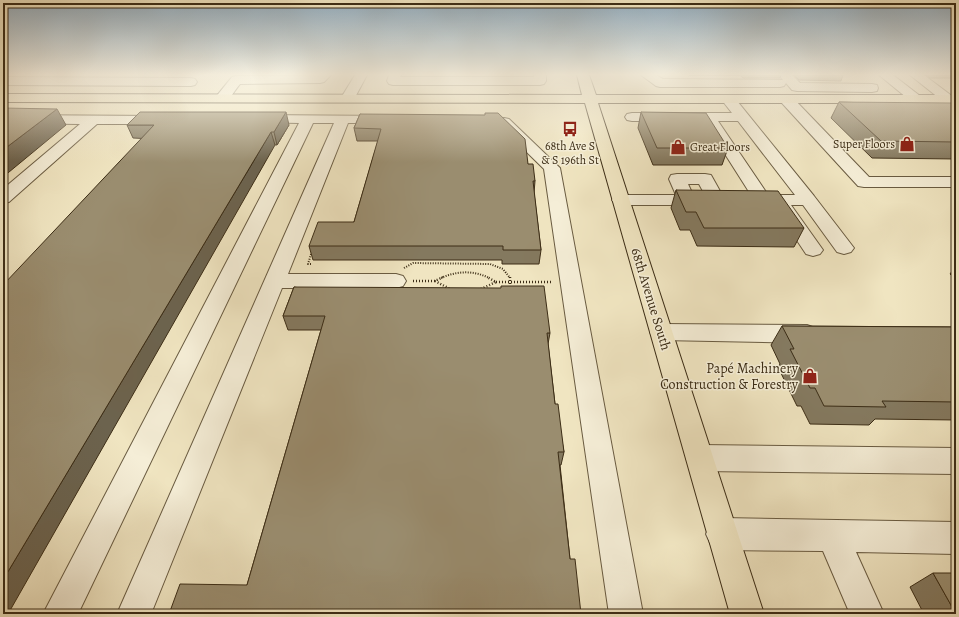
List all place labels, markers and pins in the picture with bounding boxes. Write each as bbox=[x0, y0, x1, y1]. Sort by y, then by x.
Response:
bus stop icon: 68th Ave S & S 196th St bbox=[561, 120, 579, 138]
shop icon: Super Floors bbox=[898, 135, 916, 153]
place label: Super Floors bbox=[833, 136, 895, 152]
place label: 68th Ave S & S 196th St bbox=[541, 138, 599, 168]
shop icon: Great Floors bbox=[669, 138, 687, 156]
place label: Great Floors bbox=[690, 139, 750, 155]
place label: Papé Machinery Construction & Forestry bbox=[660, 359, 799, 394]
shop icon: Papé Machinery Construction & Forestry bbox=[801, 367, 819, 385]

